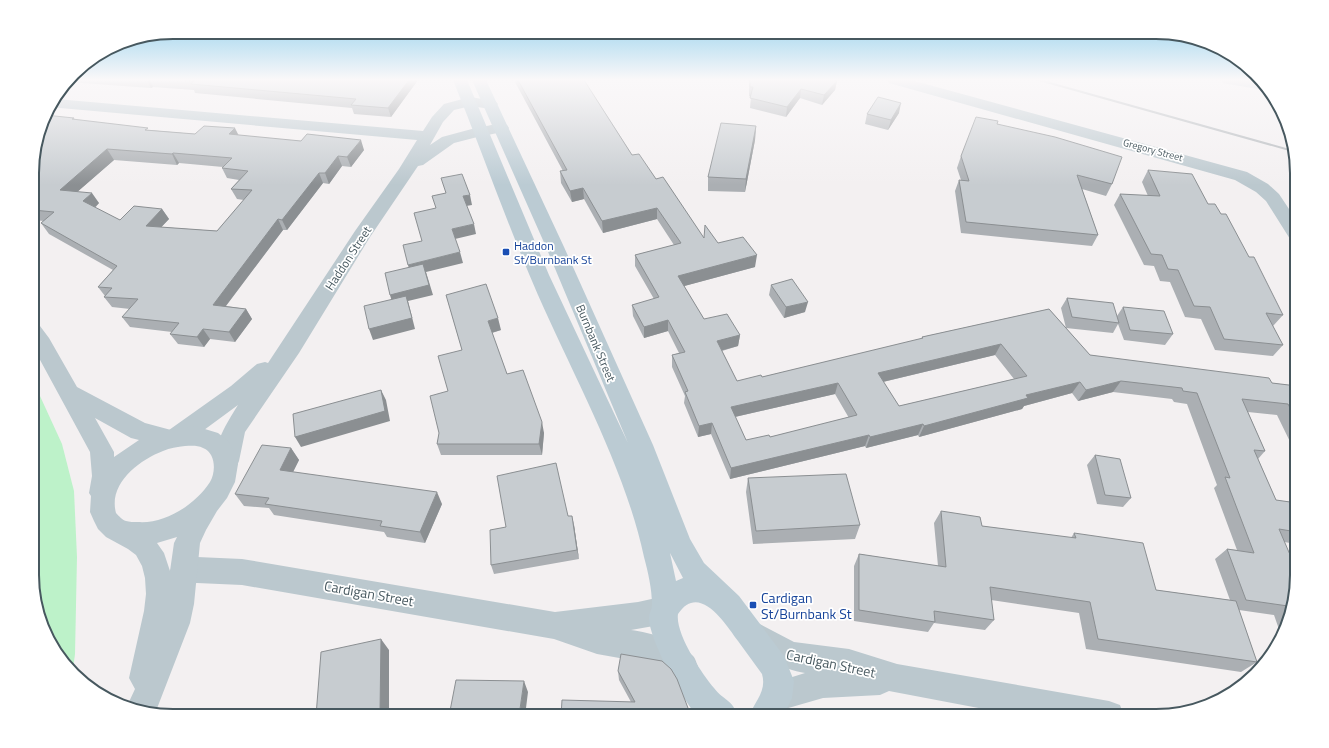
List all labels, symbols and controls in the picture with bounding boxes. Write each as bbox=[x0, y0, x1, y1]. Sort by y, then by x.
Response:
street label: Gregory Street bbox=[1121, 135, 1185, 165]
street label: Haddon Street bbox=[320, 221, 376, 294]
place label: Haddon St/Burnbank St bbox=[514, 236, 592, 269]
marker: Haddon St/Burnbank St bbox=[501, 247, 511, 257]
street label: Burnbank Street bbox=[571, 301, 621, 385]
street label: Cardigan Street bbox=[323, 575, 416, 611]
place label: Cardigan St/Burnbank St bbox=[761, 587, 852, 624]
marker: Cardigan St/Burnbank St bbox=[748, 600, 758, 610]
street label: Cardigan Street bbox=[784, 643, 878, 683]

